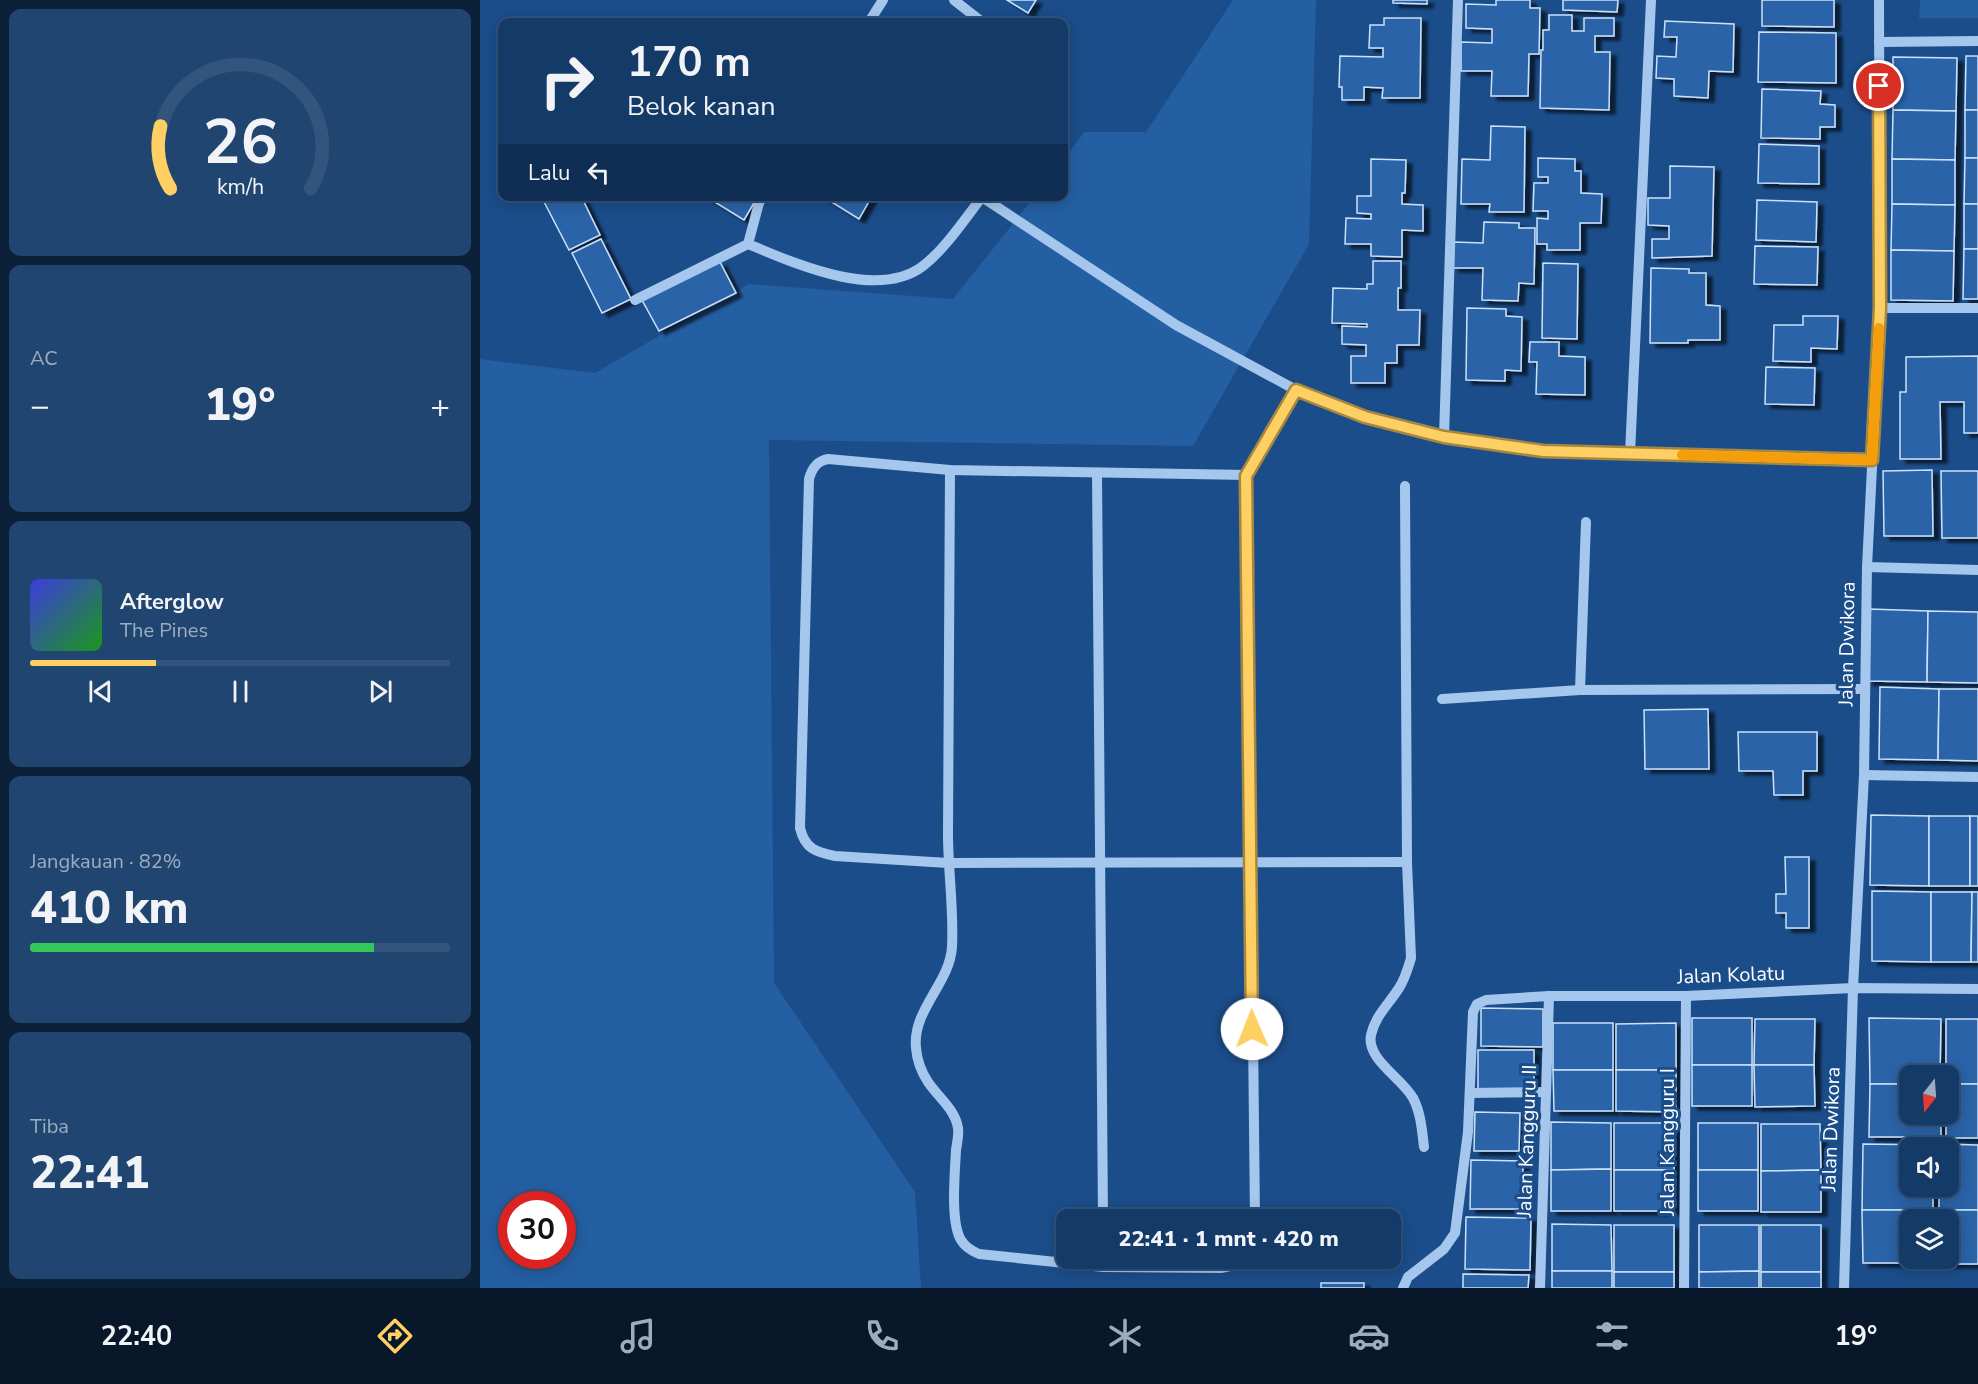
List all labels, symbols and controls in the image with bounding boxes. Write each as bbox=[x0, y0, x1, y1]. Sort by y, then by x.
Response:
text: 170 m bbox=[627, 34, 751, 91]
icon: right bbox=[528, 42, 606, 120]
pin bbox=[1853, 60, 1904, 111]
icon: arrive bbox=[1862, 69, 1895, 102]
text: Belok kanan bbox=[627, 88, 776, 125]
text: 26 bbox=[203, 101, 277, 186]
icon: left bbox=[582, 156, 615, 189]
text: Lalu bbox=[528, 158, 570, 188]
text: km/h bbox=[216, 173, 264, 203]
text: AC bbox=[30, 345, 58, 372]
text: 19° bbox=[204, 375, 276, 436]
text: − bbox=[30, 384, 50, 429]
text: + bbox=[430, 384, 450, 429]
street label: Jalan Dwikora bbox=[1832, 581, 1862, 708]
text: Afterglow bbox=[120, 587, 224, 617]
text: The Pines bbox=[120, 617, 208, 644]
icon: previous bbox=[84, 675, 117, 708]
icon: pause bbox=[224, 675, 257, 708]
icon: next bbox=[364, 675, 397, 708]
text: Jangkauan · 82% bbox=[30, 848, 181, 875]
text: 410 km bbox=[30, 878, 189, 939]
street label: Jalan Kolatu bbox=[1675, 960, 1786, 990]
position arrow bbox=[1220, 997, 1284, 1061]
street label: Jalan Kangguru II bbox=[1511, 1064, 1543, 1219]
north arrow bbox=[1899, 1065, 1959, 1125]
map controls bbox=[1899, 1065, 1959, 1269]
street label: Jalan Dwikora bbox=[1815, 1066, 1847, 1193]
street label: Jalan Kangguru I bbox=[1654, 1068, 1681, 1217]
text: Tiba bbox=[30, 1113, 69, 1140]
button: sound bbox=[1899, 1137, 1959, 1197]
text: 22:41 bbox=[30, 1143, 150, 1204]
speed limit sign: 30 bbox=[498, 1191, 576, 1269]
button: layers bbox=[1899, 1209, 1959, 1269]
text: 22:41 · 1 mnt · 420 m bbox=[1118, 1224, 1339, 1254]
icon: directions bbox=[374, 1315, 416, 1357]
icon: music bbox=[617, 1315, 659, 1357]
icon: phone bbox=[861, 1315, 903, 1357]
icon: climate bbox=[1104, 1315, 1146, 1357]
icon: car bbox=[1348, 1315, 1390, 1357]
icon: filters bbox=[1591, 1315, 1633, 1357]
text: 22:40 bbox=[101, 1318, 172, 1355]
text: 19° bbox=[1835, 1318, 1877, 1355]

